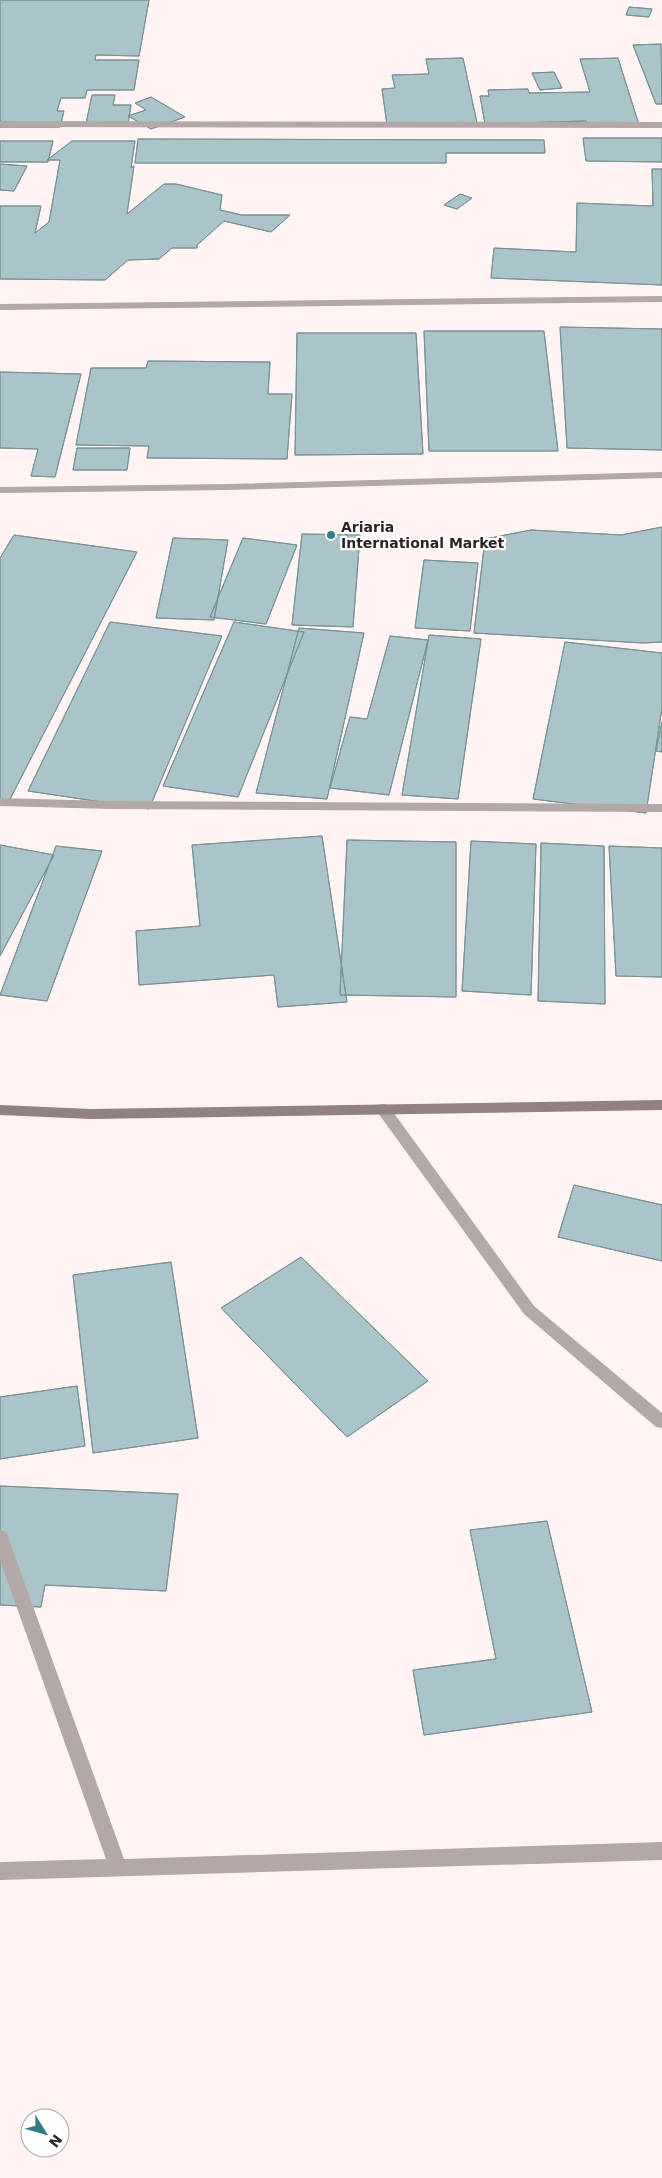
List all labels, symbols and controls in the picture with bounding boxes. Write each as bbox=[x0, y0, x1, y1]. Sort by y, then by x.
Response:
place label: Ariaria International Market bbox=[341, 519, 505, 551]
marker: Ariaria International Market bbox=[325, 529, 337, 541]
north arrow bbox=[20, 2108, 70, 2158]
text: N bbox=[45, 2131, 65, 2150]

